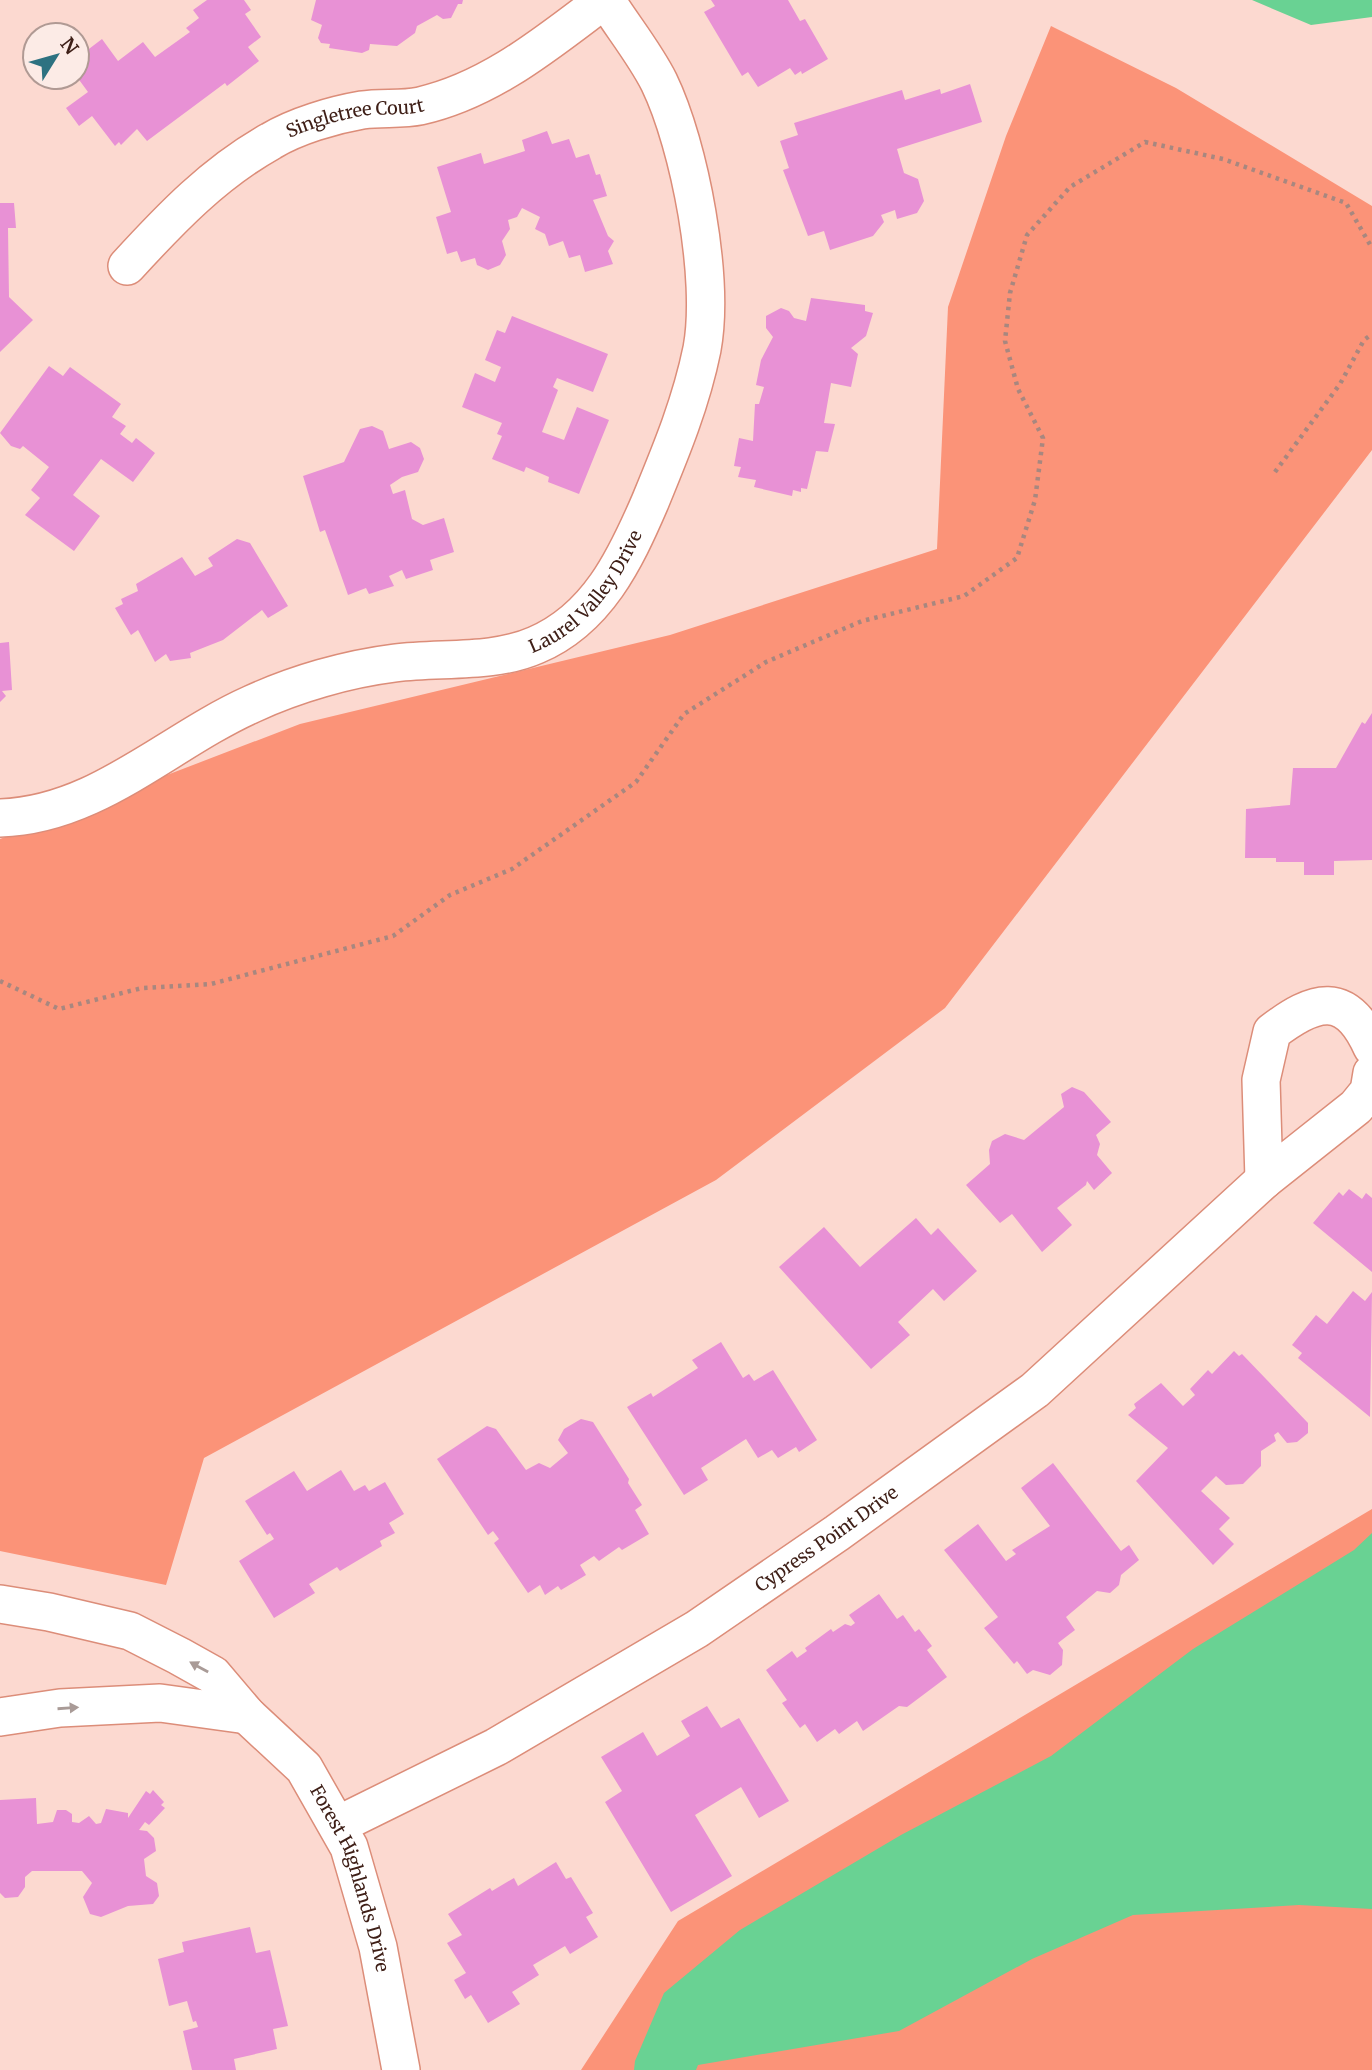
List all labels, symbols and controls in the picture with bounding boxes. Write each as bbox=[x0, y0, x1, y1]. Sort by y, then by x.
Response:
north arrow bbox=[21, 21, 91, 91]
text: N bbox=[55, 33, 84, 59]
street label: Singletree Court bbox=[282, 93, 426, 143]
street label: Laurel Valley Drive bbox=[525, 526, 647, 658]
street label: Cypress Point Drive bbox=[750, 1481, 902, 1597]
one-way arrow bbox=[189, 1661, 209, 1673]
one-way arrow bbox=[57, 1702, 79, 1713]
street label: Forest Highlands Drive bbox=[305, 1781, 394, 1974]

